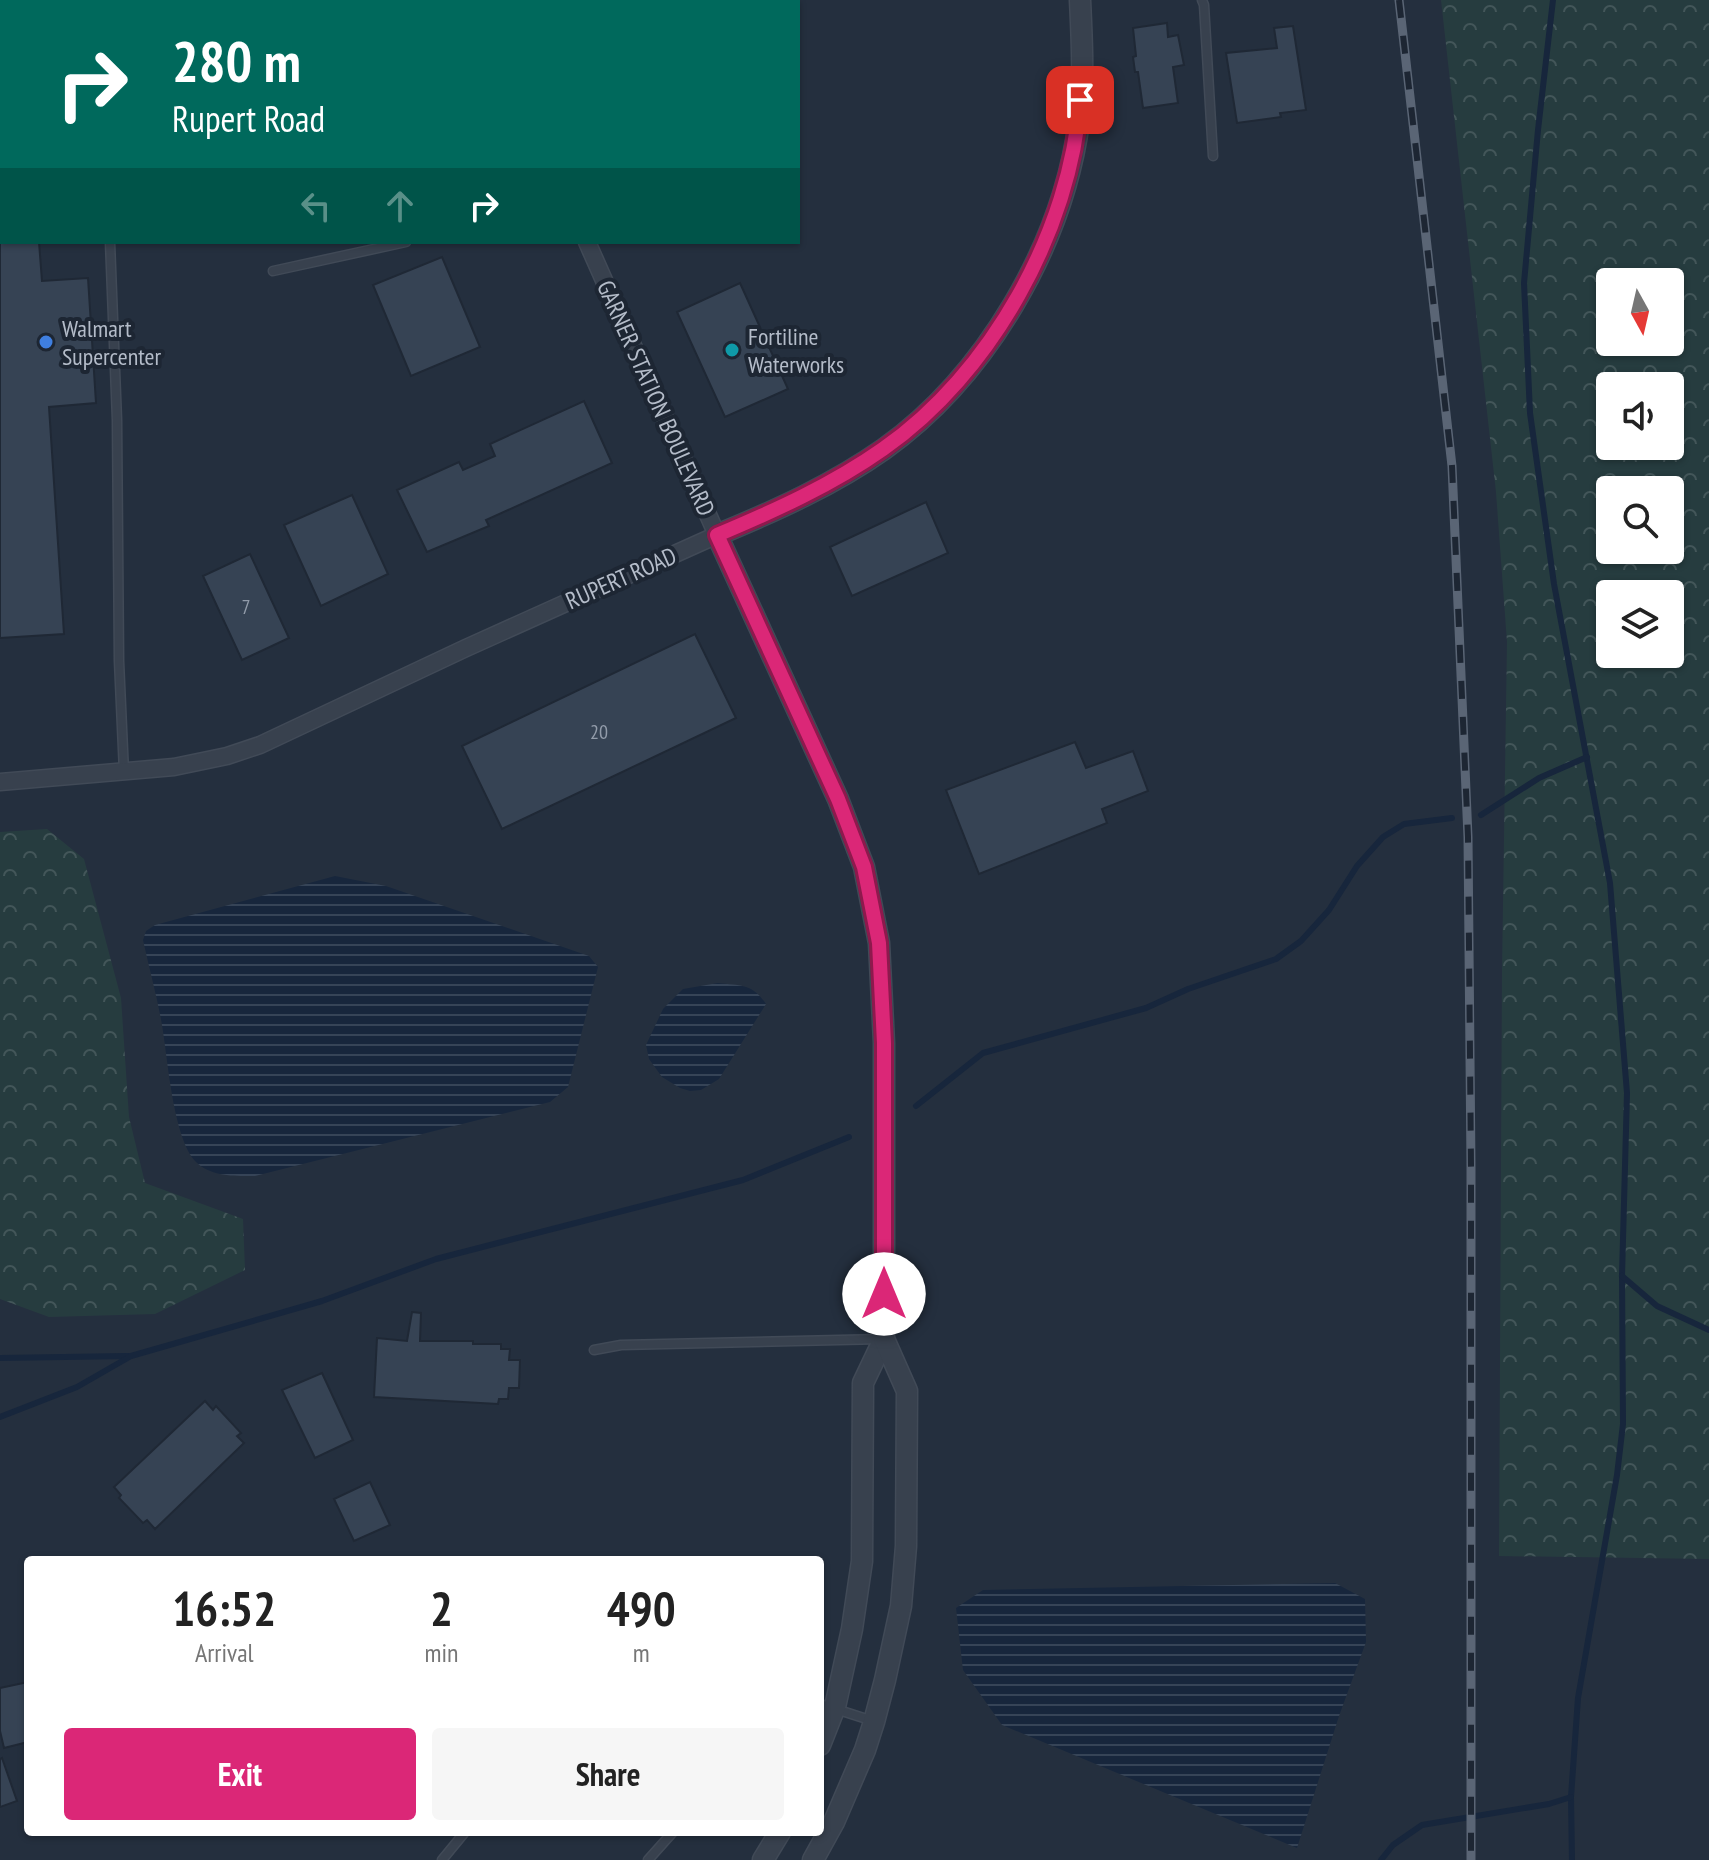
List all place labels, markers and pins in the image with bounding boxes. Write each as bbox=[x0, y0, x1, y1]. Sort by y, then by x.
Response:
pin bbox=[1046, 66, 1114, 134]
place label: Walmart Supercenter bbox=[62, 313, 162, 372]
place label: Fortiline Waterworks bbox=[748, 321, 844, 380]
marker: Walmart Supercenter bbox=[37, 333, 55, 351]
marker: Fortiline Waterworks bbox=[723, 341, 741, 359]

